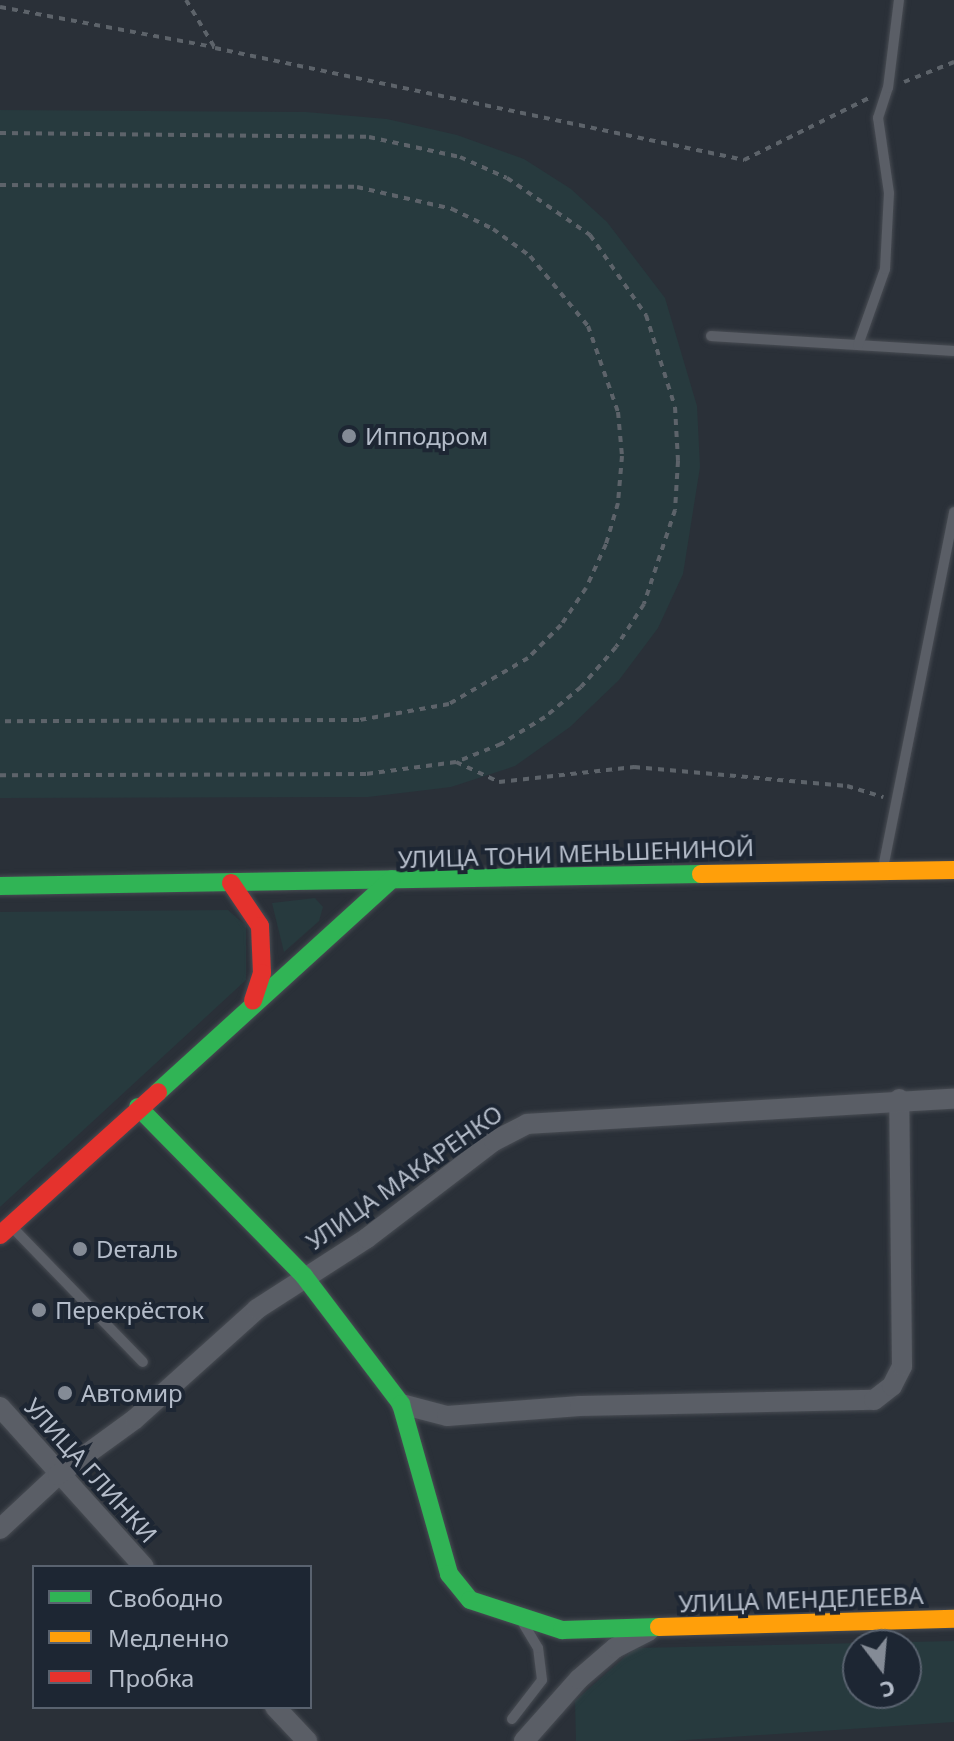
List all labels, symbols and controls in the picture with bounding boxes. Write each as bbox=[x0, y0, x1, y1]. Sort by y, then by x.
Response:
place label: Ипподром bbox=[365, 422, 488, 450]
marker: Ипподром bbox=[340, 427, 358, 445]
street label: УЛИЦА ТОНИ МЕНЬШЕНИНОЙ bbox=[398, 832, 754, 874]
street label: УЛИЦА МАКАРЕНКО bbox=[300, 1098, 508, 1256]
place label: Dеталь bbox=[96, 1235, 178, 1263]
marker: Dеталь bbox=[71, 1240, 89, 1258]
place label: Перекрёсток bbox=[55, 1296, 204, 1324]
marker: Перекрёсток bbox=[30, 1301, 48, 1319]
place label: Автомир bbox=[81, 1379, 183, 1407]
marker: Автомир bbox=[56, 1384, 74, 1402]
street label: УЛИЦА ГЛИНКИ bbox=[19, 1392, 163, 1548]
legend bbox=[32, 1565, 312, 1709]
street label: УЛИЦА МЕНДЕЛЕЕВА bbox=[678, 1580, 924, 1618]
text: Свободно bbox=[108, 1581, 223, 1614]
text: Медленно bbox=[108, 1621, 229, 1654]
north arrow bbox=[842, 1629, 922, 1709]
text: Пробка bbox=[108, 1661, 194, 1694]
text: С bbox=[877, 1674, 899, 1707]

